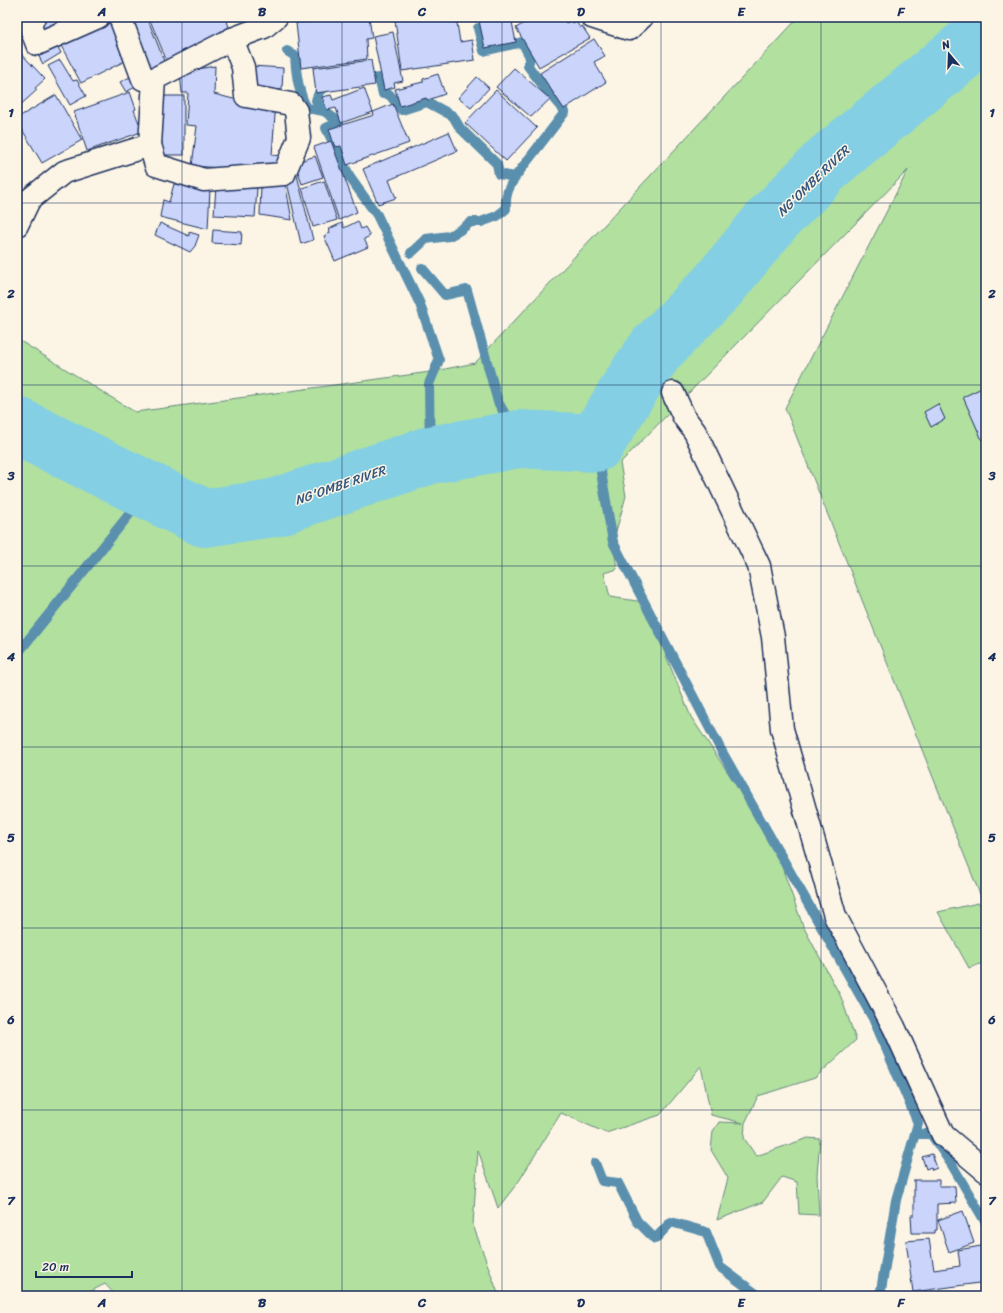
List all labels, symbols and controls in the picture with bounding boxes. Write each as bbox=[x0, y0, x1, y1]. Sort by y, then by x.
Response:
text: A bbox=[97, 0, 106, 23]
text: B bbox=[258, 0, 267, 23]
text: C bbox=[417, 0, 427, 23]
text: D bbox=[577, 0, 585, 23]
text: E bbox=[737, 0, 746, 23]
text: F bbox=[896, 0, 905, 23]
north arrow bbox=[929, 34, 969, 74]
text: N bbox=[938, 35, 953, 56]
text: 1 bbox=[8, 101, 14, 124]
text: 1 bbox=[989, 101, 995, 124]
water label: NG'OMBE RIVER bbox=[771, 138, 856, 222]
text: 2 bbox=[6, 282, 15, 305]
text: 2 bbox=[987, 282, 996, 305]
water label: NG'OMBE RIVER bbox=[292, 458, 390, 511]
text: 3 bbox=[6, 464, 15, 487]
text: 3 bbox=[987, 464, 996, 487]
text: 4 bbox=[6, 645, 16, 668]
text: 4 bbox=[987, 645, 997, 668]
text: 5 bbox=[7, 826, 15, 849]
text: 5 bbox=[988, 826, 996, 849]
text: 6 bbox=[6, 1008, 15, 1031]
text: 6 bbox=[987, 1008, 996, 1031]
text: 7 bbox=[7, 1189, 16, 1212]
text: 7 bbox=[988, 1189, 997, 1212]
scale bar bbox=[36, 1253, 132, 1279]
text: 20 m bbox=[42, 1256, 69, 1278]
text: A bbox=[97, 1291, 106, 1313]
text: B bbox=[258, 1291, 267, 1313]
text: C bbox=[417, 1291, 427, 1313]
text: D bbox=[577, 1291, 585, 1313]
text: E bbox=[737, 1291, 746, 1313]
text: F bbox=[896, 1291, 905, 1313]

